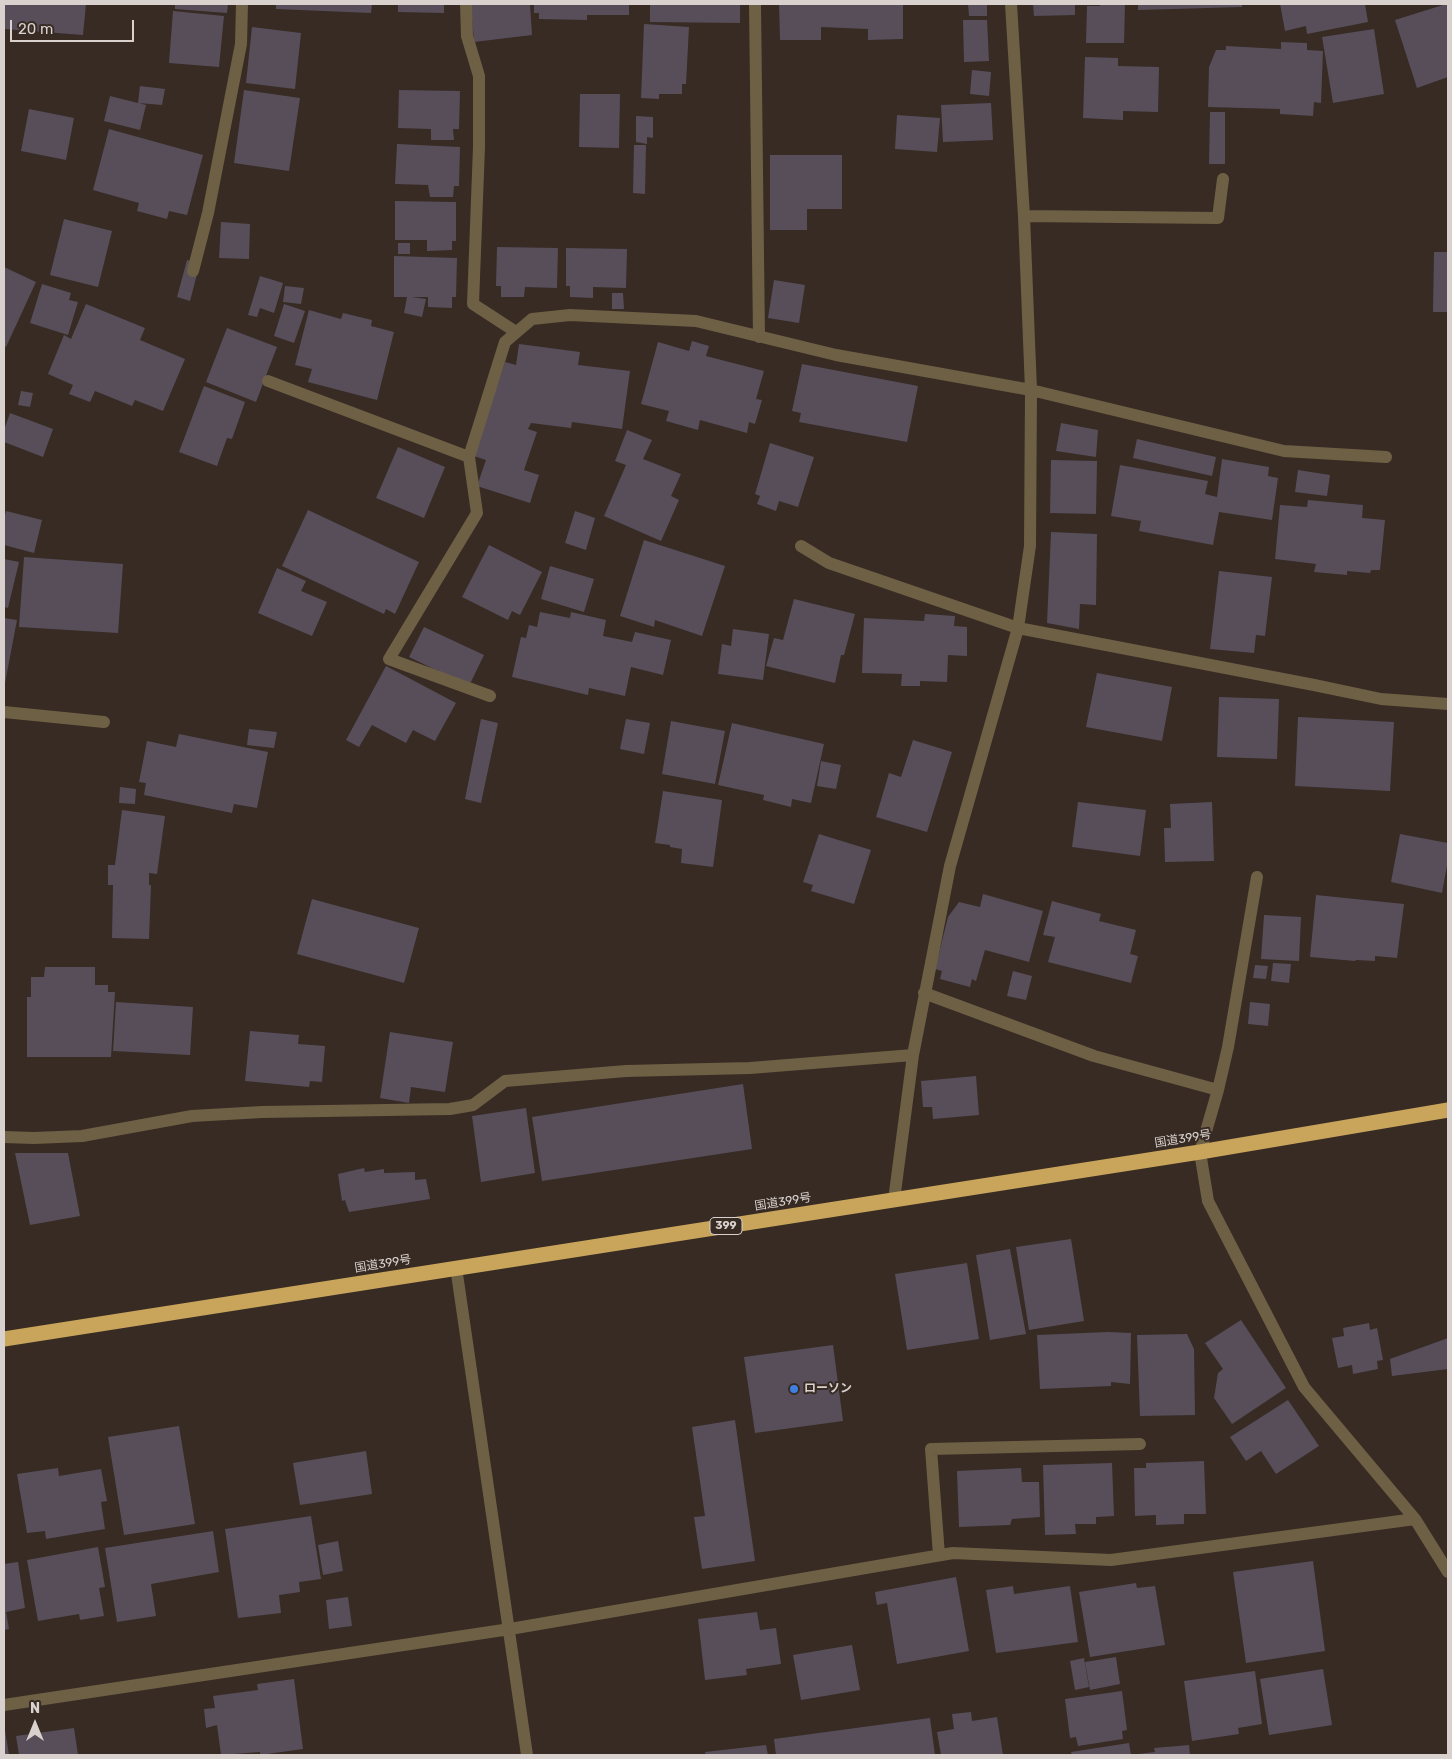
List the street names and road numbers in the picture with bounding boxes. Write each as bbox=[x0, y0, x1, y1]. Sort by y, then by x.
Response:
street label: 国道399号 bbox=[1154, 1127, 1212, 1151]
street label: 国道399号 bbox=[754, 1190, 812, 1214]
road number: 399 bbox=[710, 1218, 742, 1234]
street label: 国道399号 bbox=[354, 1252, 412, 1276]

